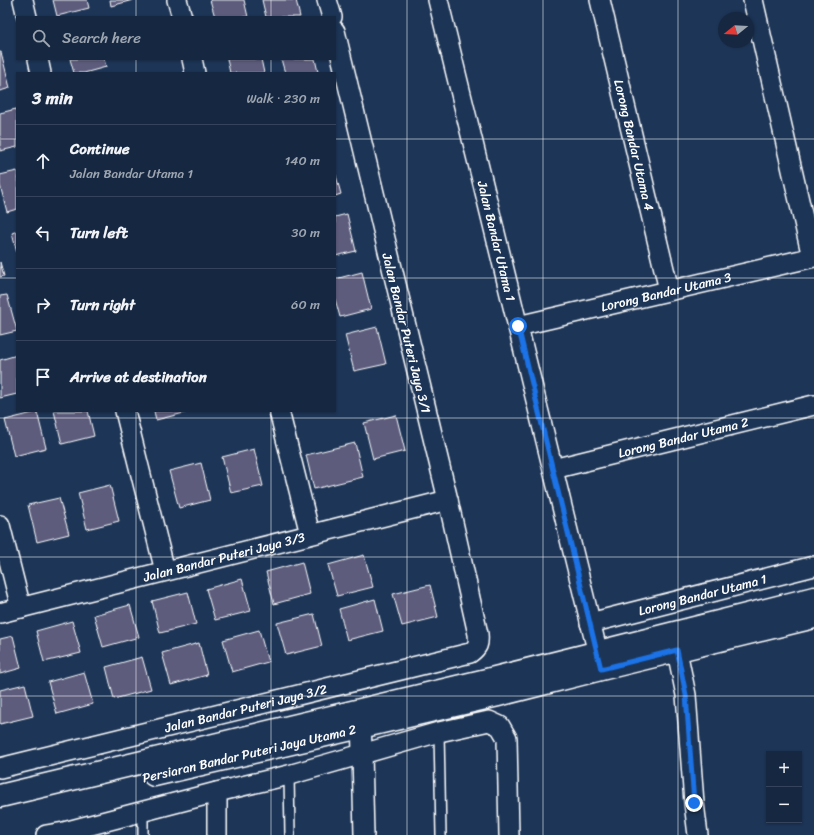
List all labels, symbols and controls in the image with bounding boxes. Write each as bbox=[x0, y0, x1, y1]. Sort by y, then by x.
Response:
north arrow bbox=[718, 12, 754, 48]
search box bbox=[16, 16, 336, 60]
text: Search here bbox=[62, 25, 141, 51]
icon: search bbox=[30, 27, 52, 49]
street label: Lorong Bandar Utama 4 bbox=[607, 77, 661, 213]
text: 3 min bbox=[32, 83, 73, 113]
text: Walk · 230 m bbox=[246, 87, 320, 110]
text: Continue bbox=[70, 136, 130, 162]
text: 140 m bbox=[285, 149, 320, 172]
icon: ahead bbox=[32, 150, 54, 172]
text: Jalan Bandar Utama 1 bbox=[70, 162, 193, 185]
street label: Jalan Bandar Utama 1 bbox=[470, 177, 522, 304]
text: Turn left bbox=[70, 220, 128, 246]
text: 30 m bbox=[291, 221, 320, 244]
icon: left bbox=[32, 222, 54, 244]
street label: Jalan Bandar Puteri Jaya 3/1 bbox=[375, 250, 438, 416]
street label: Lorong Bandar Utama 3 bbox=[599, 266, 734, 318]
text: Turn right bbox=[70, 292, 135, 318]
text: 60 m bbox=[291, 293, 320, 316]
icon: right bbox=[32, 294, 54, 316]
route start bbox=[509, 317, 527, 335]
text: Arrive at destination bbox=[70, 364, 207, 390]
icon: arrive bbox=[32, 366, 54, 388]
street label: Lorong Bandar Utama 2 bbox=[616, 410, 751, 465]
street label: Jalan Bandar Puteri Jaya 3/3 bbox=[140, 526, 307, 589]
street label: Lorong Bandar Utama 1 bbox=[636, 567, 770, 622]
street label: Jalan Bandar Puteri Jaya 3/2 bbox=[161, 677, 330, 740]
street label: Persiaran Bandar Puteri Jaya Utama 2 bbox=[140, 718, 359, 789]
map controls bbox=[766, 751, 802, 823]
button: + bbox=[766, 751, 802, 787]
button: − bbox=[766, 787, 802, 823]
route end bbox=[685, 794, 703, 812]

